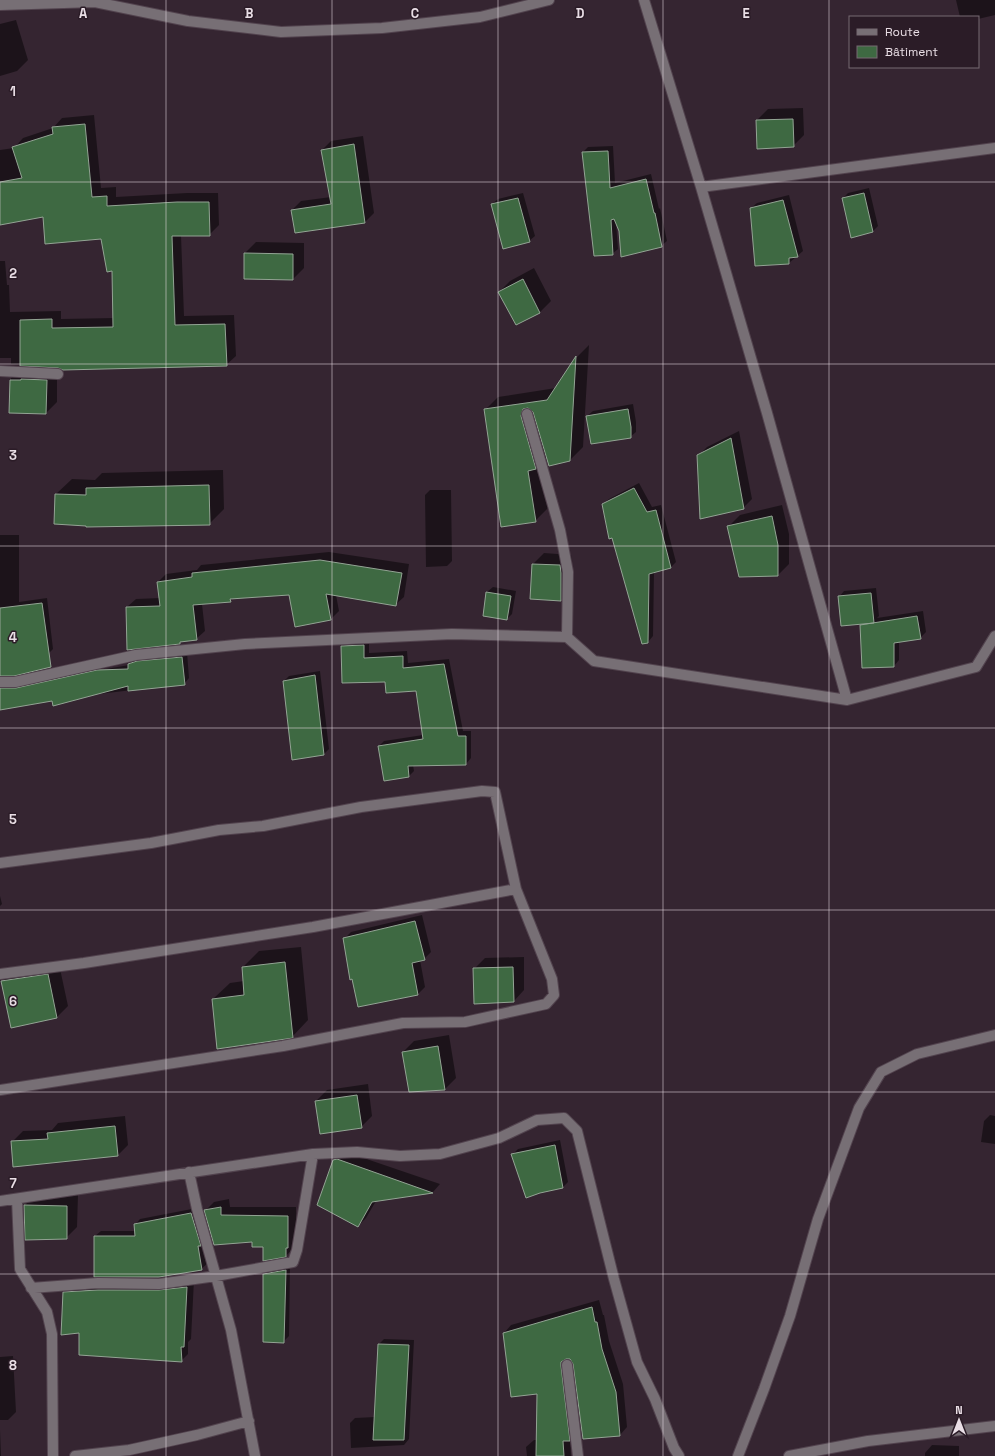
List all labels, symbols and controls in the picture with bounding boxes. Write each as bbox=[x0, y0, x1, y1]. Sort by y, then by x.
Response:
text: A bbox=[79, 5, 88, 22]
text: B bbox=[245, 5, 254, 22]
text: C bbox=[411, 5, 419, 22]
text: D bbox=[576, 5, 585, 22]
text: E bbox=[742, 5, 750, 22]
legend bbox=[849, 16, 979, 68]
text: Route bbox=[885, 24, 920, 40]
text: Bâtiment bbox=[885, 44, 938, 60]
text: 1 bbox=[10, 83, 16, 100]
text: 2 bbox=[9, 265, 17, 282]
text: 3 bbox=[9, 447, 17, 464]
text: 4 bbox=[9, 629, 17, 646]
text: 5 bbox=[9, 811, 17, 828]
text: 6 bbox=[9, 993, 17, 1010]
text: 7 bbox=[9, 1175, 17, 1192]
text: 8 bbox=[9, 1357, 17, 1374]
north arrow bbox=[939, 1400, 979, 1440]
text: N bbox=[955, 1403, 963, 1417]

